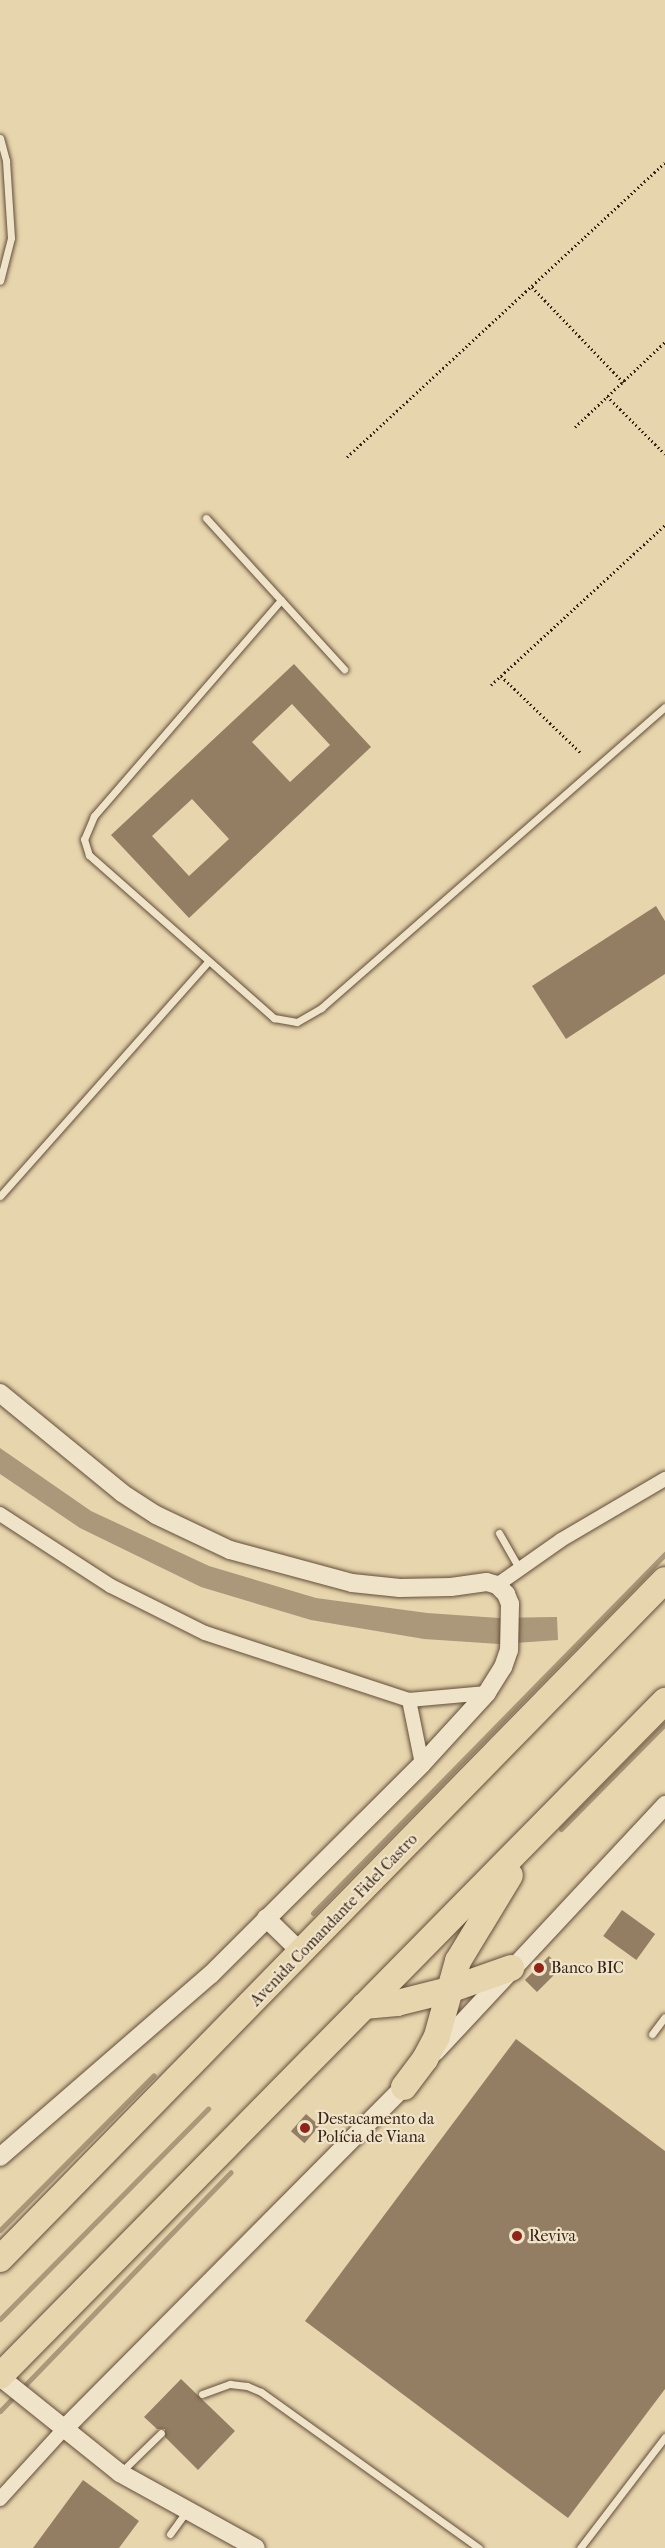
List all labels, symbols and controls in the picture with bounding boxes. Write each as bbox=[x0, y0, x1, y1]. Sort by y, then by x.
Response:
street label: Avenida Comandante Fidel Castro bbox=[246, 1830, 422, 2010]
place label: Banco BIC bbox=[551, 1958, 624, 1978]
marker: Banco BIC bbox=[532, 1961, 546, 1975]
place label: Destacamento da Polícia de Viana bbox=[317, 2109, 434, 2147]
marker: Destacamento da Polícia de Viana bbox=[298, 2121, 312, 2135]
place label: Reviva bbox=[529, 2226, 576, 2246]
marker: Reviva bbox=[510, 2229, 524, 2243]

